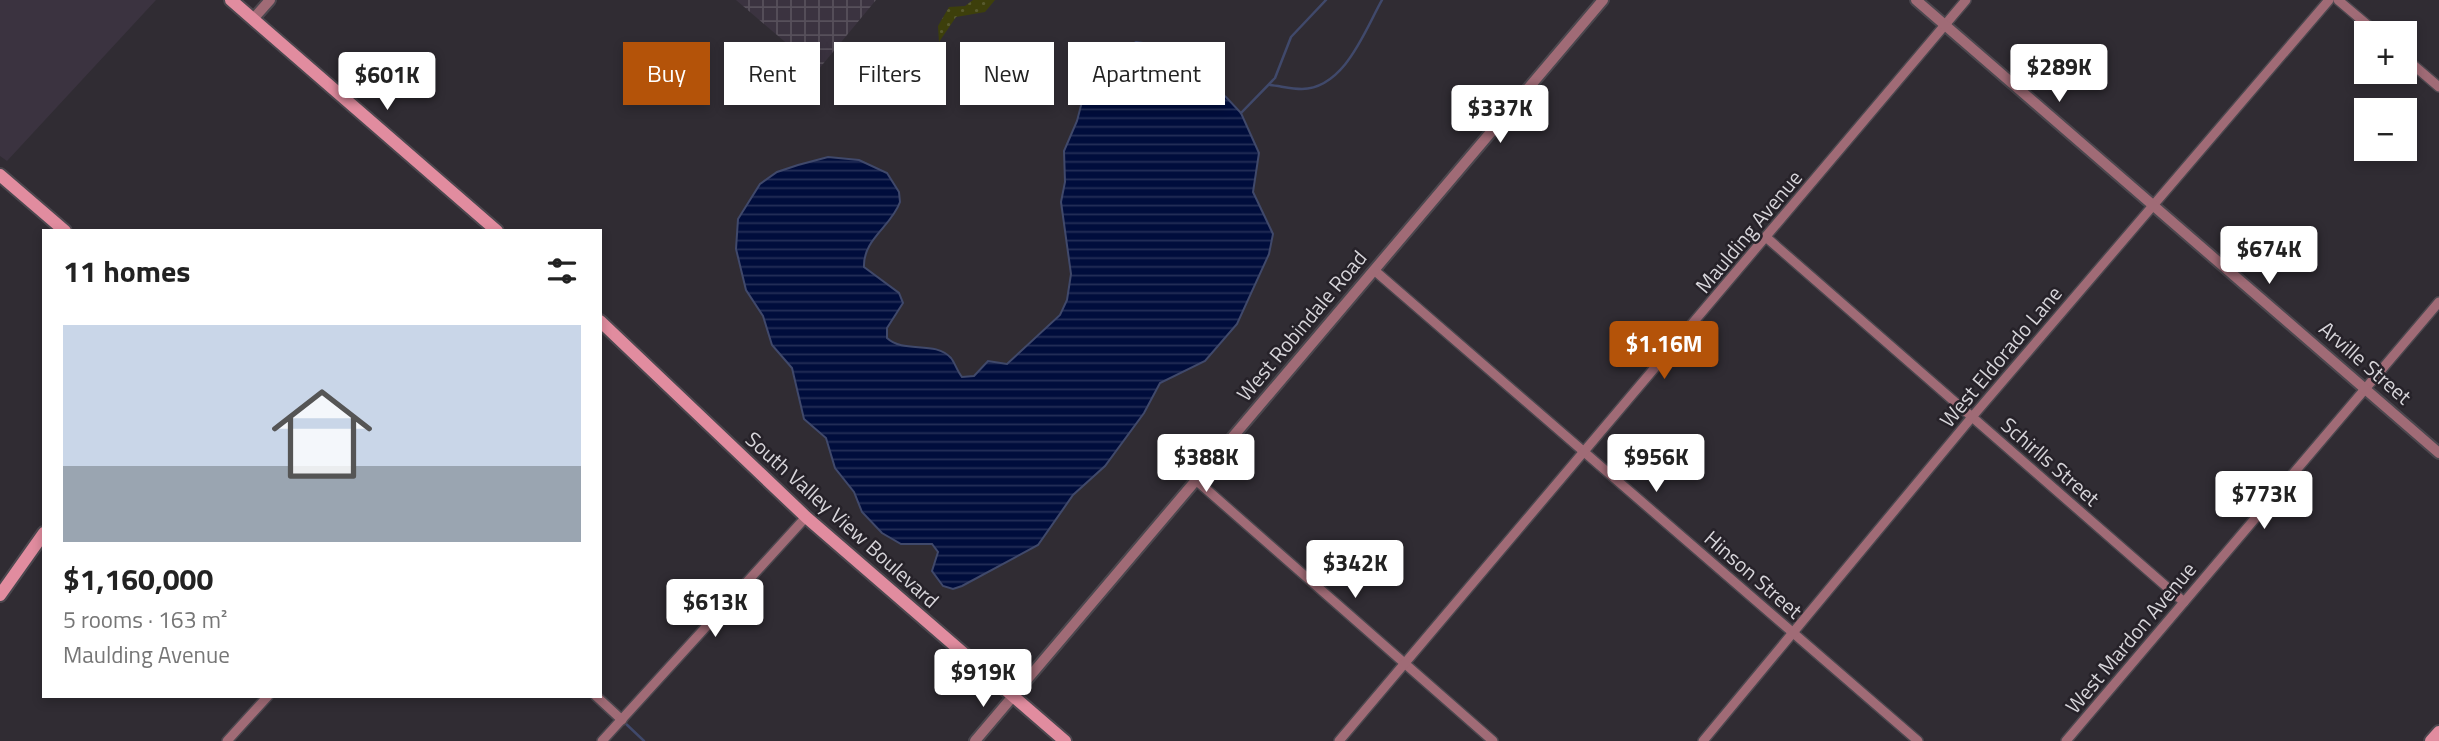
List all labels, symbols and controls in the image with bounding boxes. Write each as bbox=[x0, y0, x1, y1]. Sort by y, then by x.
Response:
map controls bbox=[2354, 21, 2417, 161]
button: + bbox=[2354, 21, 2417, 84]
chip: Buy bbox=[623, 42, 710, 105]
chip: Rent bbox=[724, 42, 820, 105]
chip: Filters bbox=[834, 42, 946, 105]
chip: New bbox=[960, 42, 1054, 105]
chip: Apartment bbox=[1068, 42, 1225, 105]
pin: $289K bbox=[2010, 44, 2108, 104]
text: $289K bbox=[2026, 49, 2092, 84]
pin: $601K bbox=[338, 52, 436, 112]
text: $601K bbox=[354, 57, 420, 92]
pin: $337K bbox=[1451, 86, 1549, 145]
text: $337K bbox=[1467, 90, 1533, 125]
button: − bbox=[2354, 98, 2417, 161]
street label: Maulding Avenue bbox=[1687, 163, 1809, 300]
pin: $674K bbox=[2220, 226, 2318, 286]
text: $674K bbox=[2236, 231, 2302, 266]
street label: West Robindale Road bbox=[1228, 243, 1374, 408]
text: 11 homes bbox=[63, 248, 190, 294]
icon: filters bbox=[543, 252, 581, 290]
street label: West Eldorado Lane bbox=[1931, 279, 2069, 434]
street label: Arville Street bbox=[2312, 313, 2419, 412]
pin: $1.16M bbox=[1607, 322, 1721, 381]
text: $1.16M bbox=[1625, 326, 1703, 361]
icon: home bbox=[259, 371, 385, 497]
street label: Schirlls Street bbox=[1994, 409, 2108, 514]
street label: South Valley View Boulevard bbox=[739, 423, 947, 615]
pin: $388K bbox=[1157, 434, 1255, 494]
pin: $956K bbox=[1607, 434, 1705, 494]
text: $388K bbox=[1173, 439, 1239, 474]
text: $956K bbox=[1623, 439, 1689, 474]
pin: $773K bbox=[2215, 472, 2313, 531]
text: $773K bbox=[2231, 476, 2297, 511]
street label: Hinson Street bbox=[1698, 522, 1810, 626]
pin: $342K bbox=[1306, 540, 1404, 600]
text: $342K bbox=[1322, 545, 1388, 580]
street label: West Mardon Avenue bbox=[2057, 554, 2203, 720]
text: $1,160,000 bbox=[63, 556, 213, 602]
pin: $613K bbox=[666, 580, 764, 639]
text: $613K bbox=[682, 584, 748, 619]
text: 5 rooms · 163 m² bbox=[63, 602, 227, 637]
text: Maulding Avenue bbox=[63, 637, 230, 672]
pin: $919K bbox=[934, 650, 1032, 709]
text: $919K bbox=[950, 654, 1016, 689]

